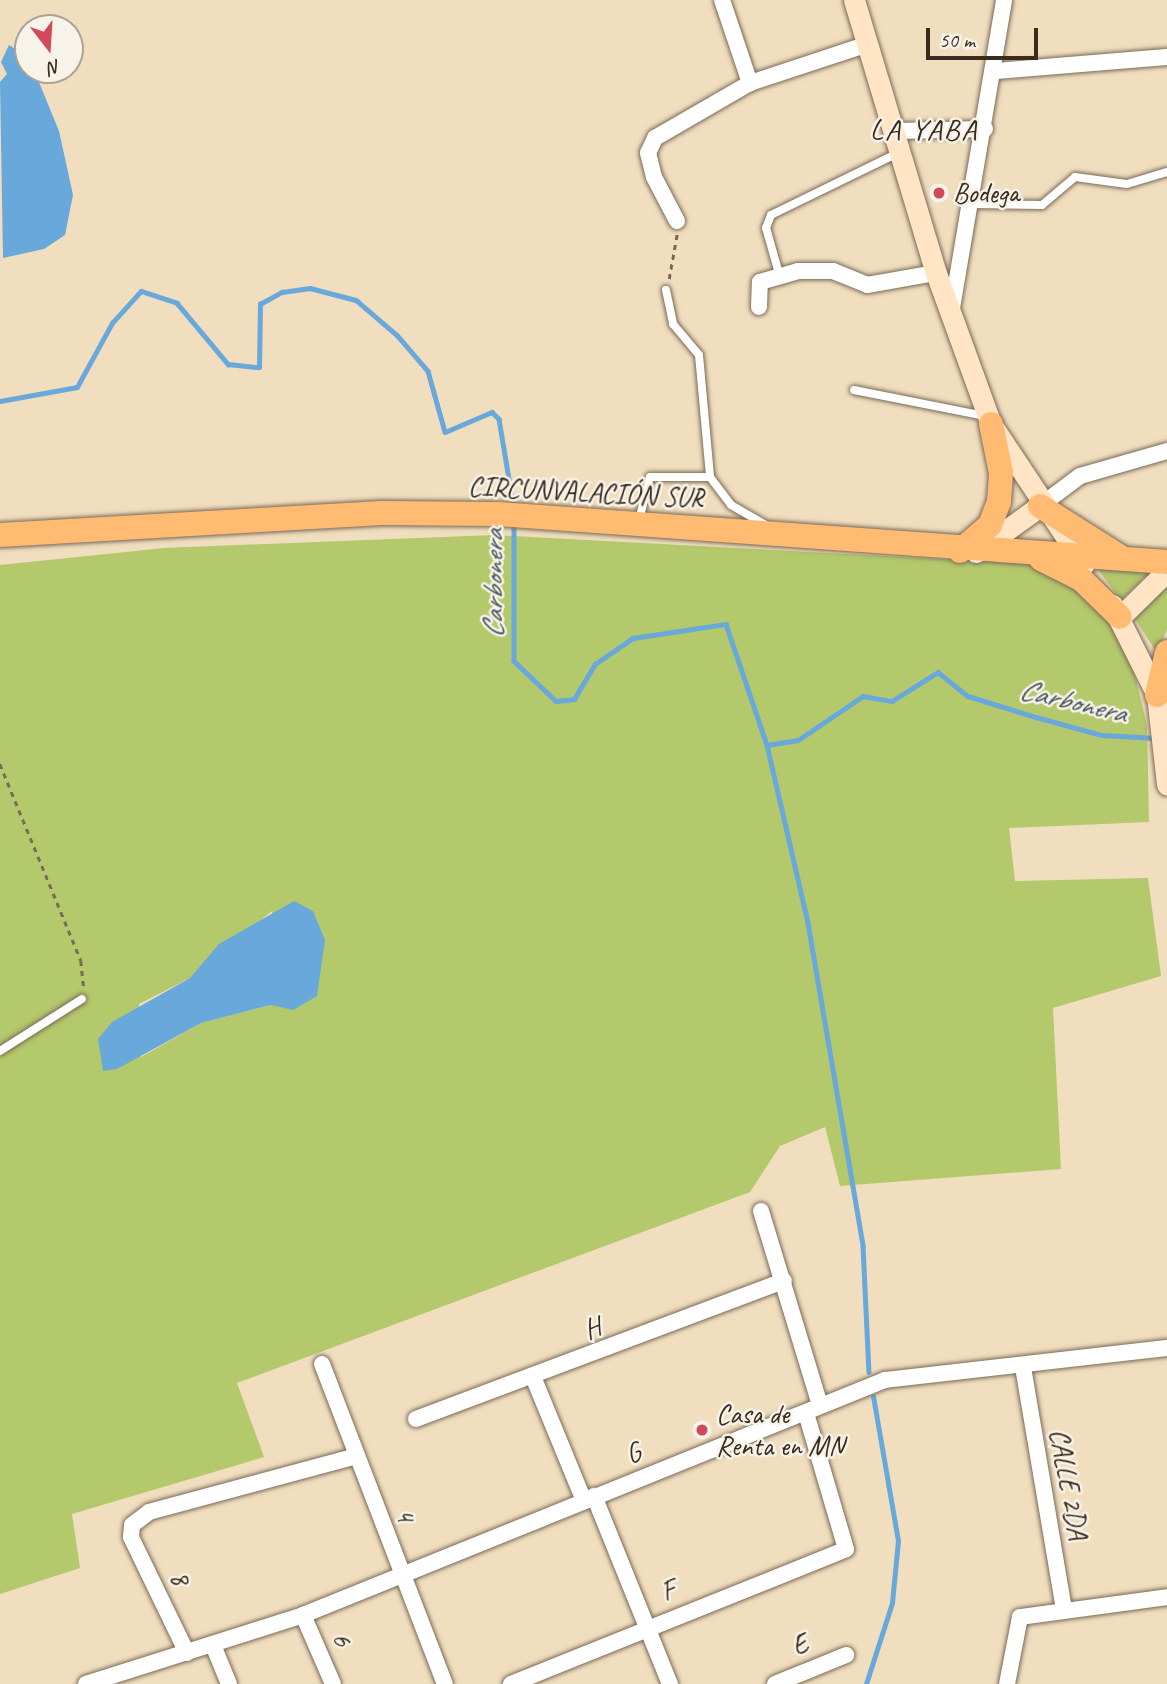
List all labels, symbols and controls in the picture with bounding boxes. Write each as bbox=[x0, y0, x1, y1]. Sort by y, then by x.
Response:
north arrow bbox=[14, 14, 84, 84]
scale bar bbox=[929, 14, 1041, 58]
text: 50 m bbox=[939, 27, 975, 53]
text: N bbox=[45, 54, 64, 80]
district label: LA YABA bbox=[871, 111, 977, 147]
place label: Bodega bbox=[953, 176, 1019, 210]
marker: Bodega bbox=[931, 185, 947, 201]
street label: CIRCUNVALACIÓN SUR bbox=[467, 469, 705, 515]
water label: Carbonera bbox=[475, 530, 511, 638]
water label: Carbonera bbox=[1016, 671, 1130, 731]
street label: H bbox=[579, 1309, 605, 1347]
place label: Casa de Renta en MN bbox=[716, 1397, 844, 1463]
marker: Casa de Renta en MN bbox=[694, 1422, 710, 1438]
street label: CALLE 2DA bbox=[1043, 1426, 1095, 1542]
street label: G bbox=[620, 1435, 646, 1471]
street label: 4 bbox=[387, 1503, 423, 1527]
street label: 8 bbox=[162, 1565, 198, 1591]
street label: F bbox=[656, 1573, 680, 1609]
street label: 6 bbox=[324, 1627, 360, 1651]
street label: E bbox=[787, 1627, 813, 1663]

